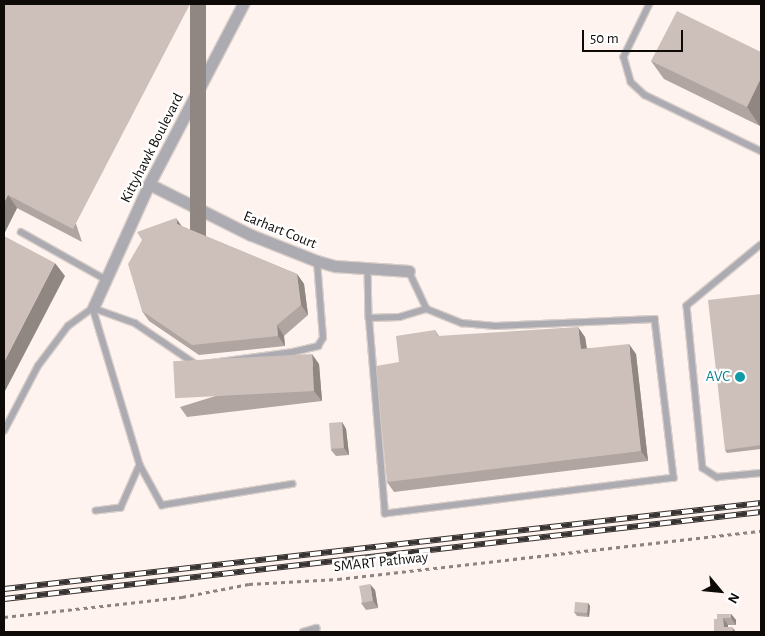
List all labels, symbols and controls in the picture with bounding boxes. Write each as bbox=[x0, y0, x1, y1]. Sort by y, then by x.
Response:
scale bar bbox=[585, 20, 686, 52]
text: 50 m bbox=[590, 31, 619, 46]
street label: Kittyhawk Boulevard bbox=[117, 90, 187, 206]
street label: Earhart Court bbox=[241, 207, 319, 253]
place label: AVC bbox=[706, 368, 730, 386]
marker: AVC bbox=[734, 371, 746, 383]
street label: SMART Pathway bbox=[333, 548, 429, 576]
north arrow bbox=[695, 566, 745, 616]
text: N bbox=[725, 590, 742, 606]

